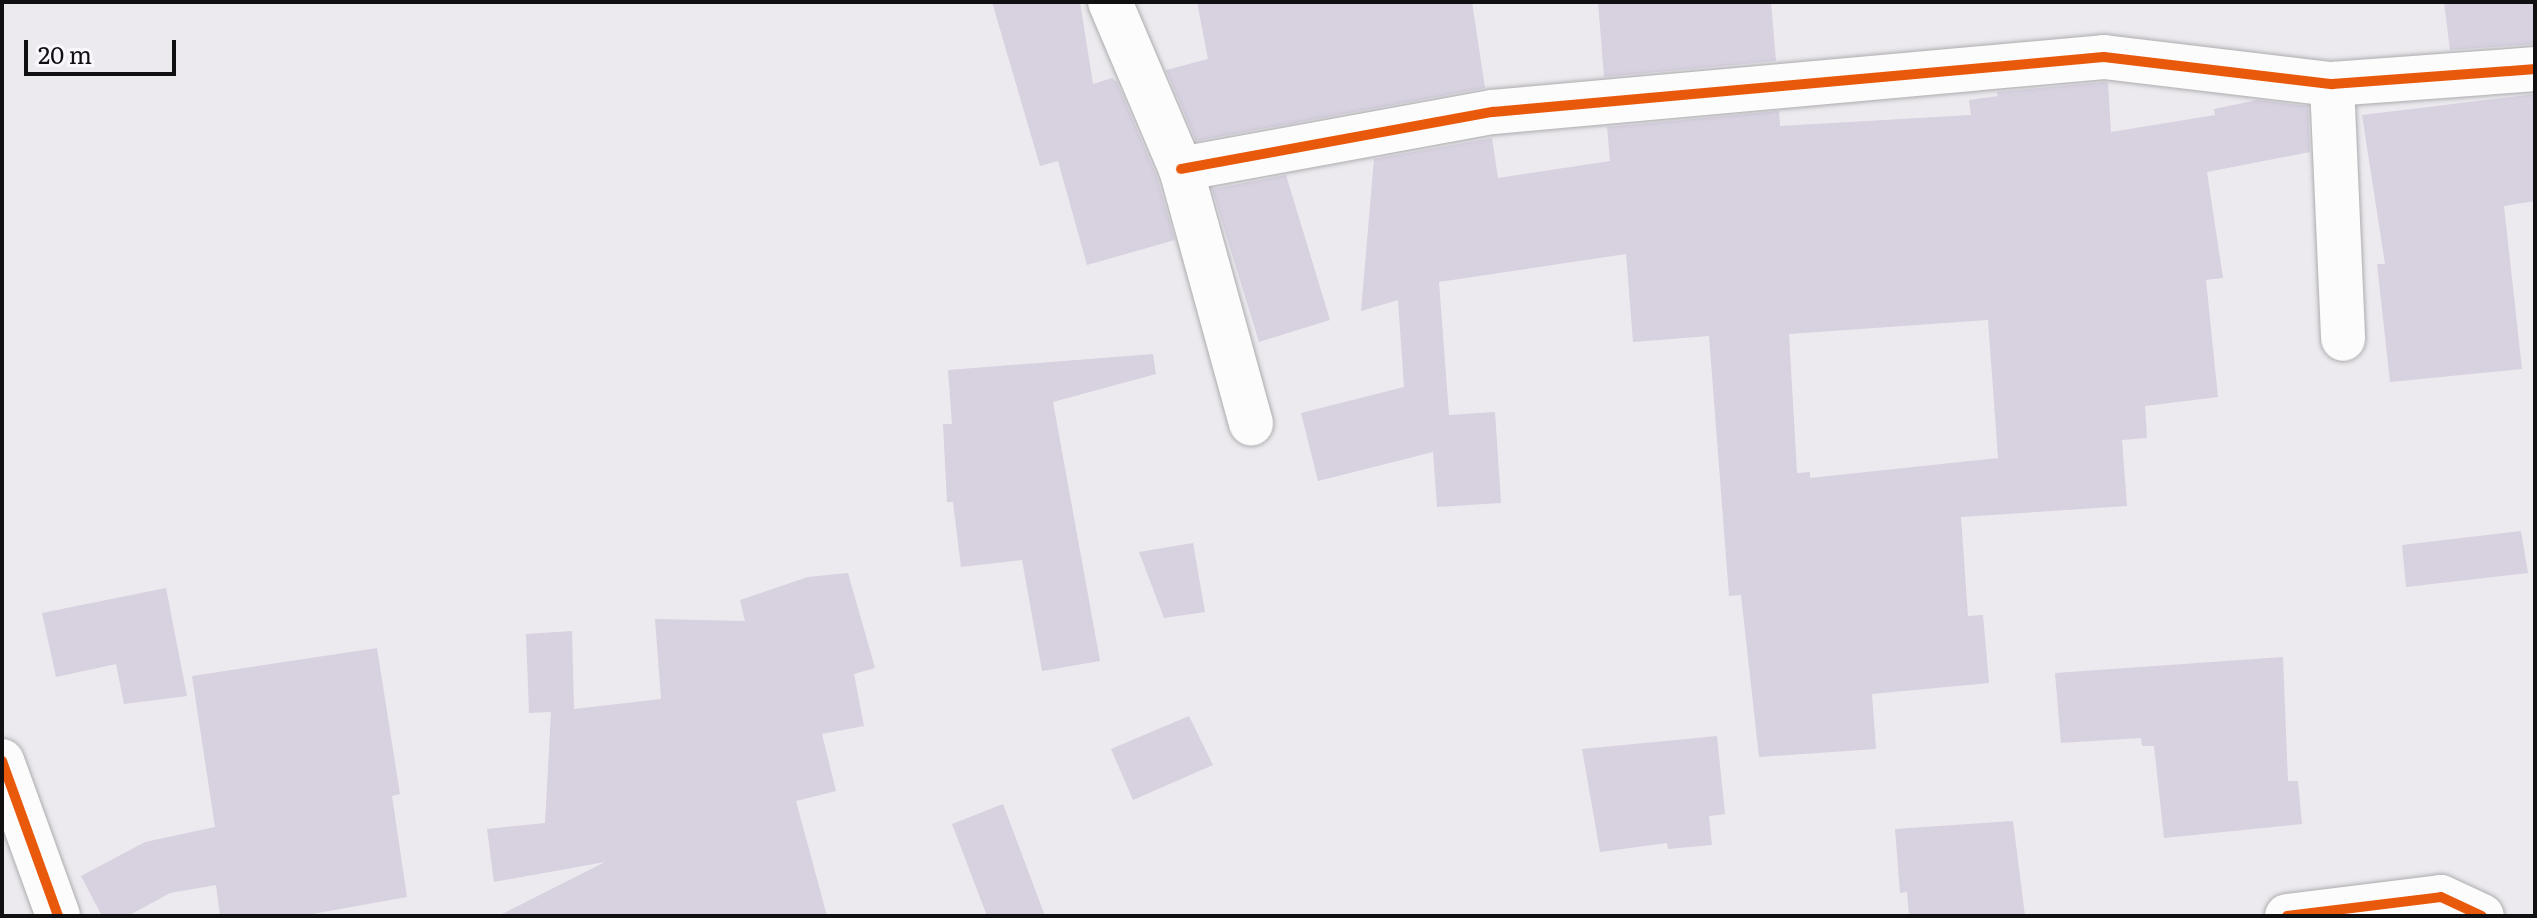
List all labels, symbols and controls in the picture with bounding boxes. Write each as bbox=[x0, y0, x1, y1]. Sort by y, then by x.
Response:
scale bar bbox=[28, 24, 180, 74]
text: 20 m bbox=[38, 36, 92, 71]

